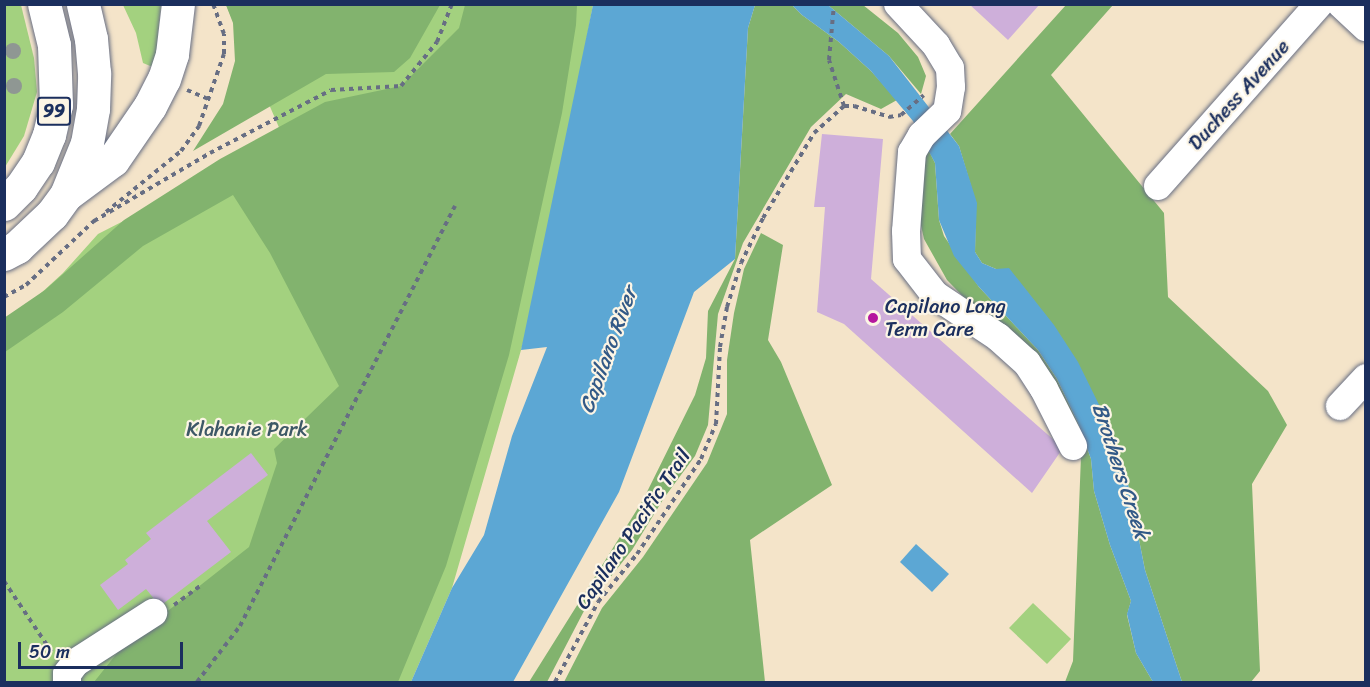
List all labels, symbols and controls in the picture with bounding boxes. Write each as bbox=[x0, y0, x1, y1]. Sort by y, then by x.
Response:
street label: Duchess Avenue bbox=[1183, 35, 1295, 155]
road number: 99 bbox=[36, 96, 72, 126]
water label: Capilano River bbox=[574, 284, 642, 416]
place label: Capilano Long Term Care bbox=[885, 294, 1006, 341]
marker: Capilano Long Term Care bbox=[866, 311, 880, 325]
water label: Brothers Creek bbox=[1087, 400, 1155, 542]
park label: Klahanie Park bbox=[186, 417, 308, 441]
street label: Capilano Pacific Trail bbox=[571, 445, 695, 613]
scale bar bbox=[21, 630, 186, 668]
text: 50 m bbox=[29, 636, 70, 668]

